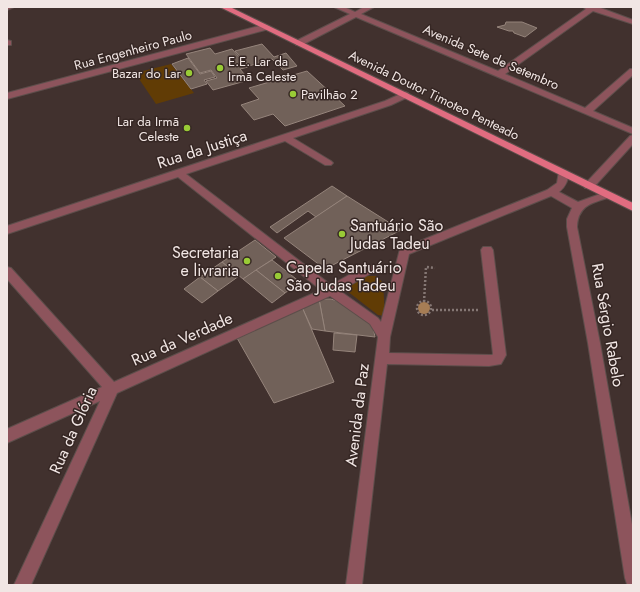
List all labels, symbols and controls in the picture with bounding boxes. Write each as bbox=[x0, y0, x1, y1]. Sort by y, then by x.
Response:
street label: Avenida Sete de Setembro bbox=[420, 20, 562, 94]
street label: Rua Engenheiro Paulo bbox=[72, 25, 194, 75]
street label: Avenida Doutor Timoteo Penteado bbox=[346, 45, 522, 145]
place label: E.E. Lar da Irmã Celeste bbox=[228, 52, 297, 86]
marker: E.E. Lar da Irmã Celeste bbox=[215, 63, 225, 73]
place label: Bazar do Lar bbox=[112, 64, 182, 83]
marker: Bazar do Lar bbox=[184, 68, 194, 78]
place label: Pavilhão 2 bbox=[301, 85, 358, 104]
marker: Pavilhão 2 bbox=[288, 89, 298, 99]
place label: Lar da Irmã Celeste bbox=[117, 112, 179, 146]
marker: Lar da Irmã Celeste bbox=[182, 123, 192, 133]
street label: Rua da Justiça bbox=[154, 124, 250, 174]
place label: Santuário São Judas Tadeu bbox=[348, 214, 444, 255]
marker: Santuário São Judas Tadeu bbox=[337, 229, 347, 239]
place label: Secretaria e livraria bbox=[172, 241, 239, 282]
marker: Secretaria e livraria bbox=[242, 256, 252, 266]
place label: Capela Santuário São Judas Tadeu bbox=[286, 256, 402, 297]
street label: Rua Sérgio Rabelo bbox=[586, 261, 630, 389]
marker: Capela Santuário São Judas Tadeu bbox=[273, 271, 283, 281]
street label: Rua da Verdade bbox=[128, 306, 236, 372]
street label: Avenida da Paz bbox=[339, 361, 375, 468]
street label: Rua da Glória bbox=[43, 383, 103, 477]

